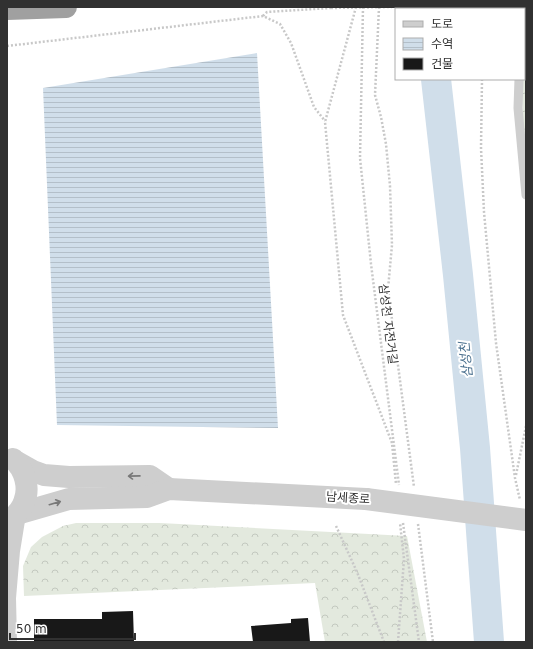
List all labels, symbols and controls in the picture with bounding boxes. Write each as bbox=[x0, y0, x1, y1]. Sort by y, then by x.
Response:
legend bbox=[395, 8, 525, 80]
text: 도로 bbox=[431, 17, 453, 31]
text: 수역 bbox=[431, 37, 453, 51]
text: 건물 bbox=[431, 57, 453, 71]
street label: 삼성천 자전거길 bbox=[376, 283, 400, 365]
water label: 삼성천 bbox=[457, 340, 475, 379]
one-way arrow bbox=[128, 473, 141, 480]
street label: 남세종로 bbox=[325, 489, 371, 507]
one-way arrow bbox=[48, 499, 61, 506]
scale bar bbox=[10, 615, 135, 641]
text: 50 m bbox=[16, 622, 47, 636]

